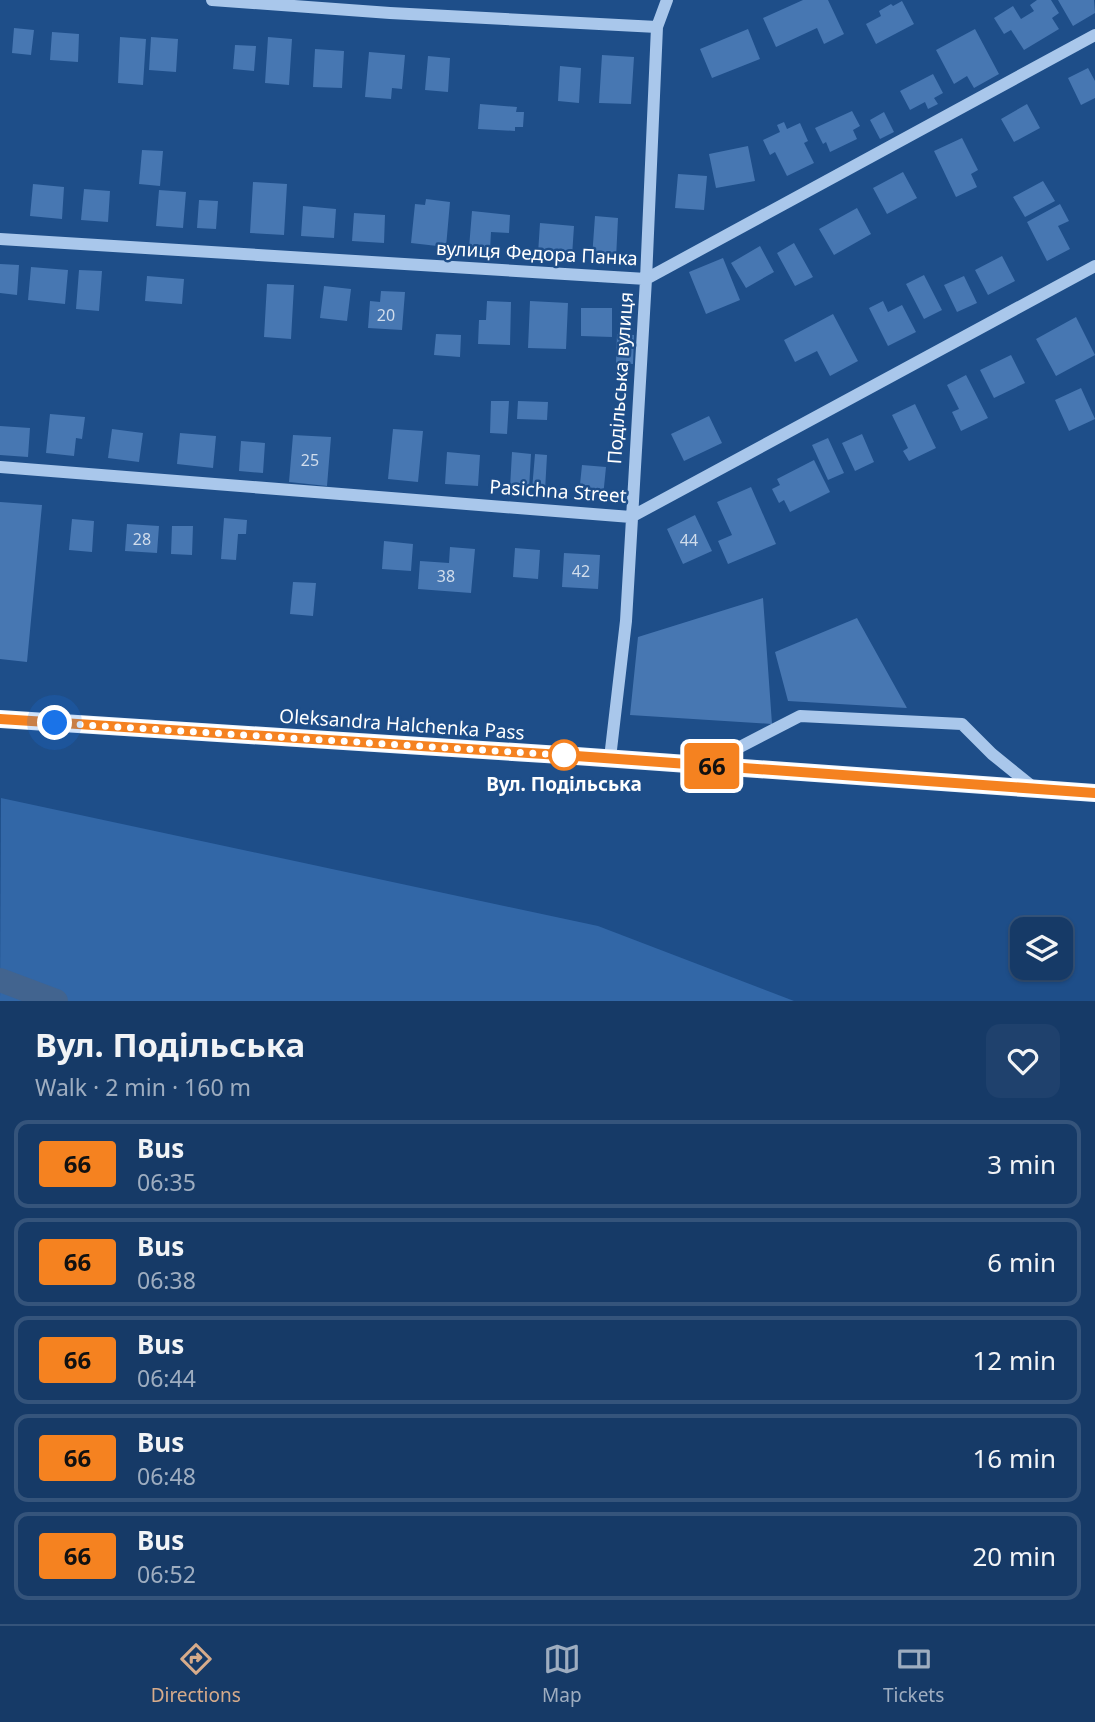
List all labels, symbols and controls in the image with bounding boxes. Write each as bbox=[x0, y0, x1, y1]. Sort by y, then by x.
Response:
street label: вулиця Федора Панка bbox=[436, 235, 638, 271]
street label: Подільська вулиця bbox=[601, 291, 639, 465]
house number: 20 bbox=[377, 304, 395, 326]
house number: 25 bbox=[301, 449, 319, 471]
street label: Pasichna Street bbox=[489, 473, 628, 509]
house number: 28 bbox=[133, 528, 151, 550]
house number: 44 bbox=[680, 529, 698, 551]
house number: 42 bbox=[572, 560, 590, 582]
house number: 38 bbox=[437, 565, 455, 587]
street label: Oleksandra Halchenka Pass bbox=[278, 702, 526, 746]
your location bbox=[37, 705, 72, 740]
marker: Вул. Подільська bbox=[549, 740, 579, 770]
line badge: 66 bbox=[680, 743, 744, 789]
text: 66 bbox=[698, 749, 726, 782]
place label: Вул. Подільська bbox=[486, 771, 642, 797]
map controls bbox=[1010, 917, 1073, 980]
button: layers bbox=[1010, 917, 1073, 980]
text: Вул. Подільська bbox=[35, 1022, 305, 1067]
button: heart bbox=[986, 1024, 1060, 1098]
text: Walk · 2 min · 160 m bbox=[35, 1071, 251, 1103]
text: Bus bbox=[137, 1130, 184, 1166]
text: 3 min bbox=[987, 1146, 1056, 1182]
text: 66 bbox=[64, 1147, 91, 1180]
text: 06:35 bbox=[137, 1166, 196, 1198]
text: Bus bbox=[137, 1228, 184, 1264]
text: 6 min bbox=[987, 1244, 1056, 1280]
text: 66 bbox=[64, 1245, 91, 1278]
text: 06:38 bbox=[137, 1264, 196, 1296]
text: Bus bbox=[137, 1326, 184, 1362]
text: 12 min bbox=[972, 1342, 1056, 1378]
text: 66 bbox=[64, 1343, 91, 1376]
text: 06:44 bbox=[137, 1362, 196, 1394]
text: Bus bbox=[137, 1424, 184, 1460]
text: 16 min bbox=[972, 1440, 1056, 1476]
text: 66 bbox=[64, 1441, 91, 1474]
text: 06:48 bbox=[137, 1460, 196, 1492]
text: Bus bbox=[137, 1522, 184, 1558]
text: 20 min bbox=[972, 1538, 1056, 1574]
text: 66 bbox=[64, 1539, 91, 1572]
text: 06:52 bbox=[137, 1558, 196, 1590]
tab: Directions bbox=[151, 1640, 241, 1708]
tab: Map bbox=[542, 1640, 582, 1708]
tab: Tickets bbox=[883, 1640, 944, 1708]

